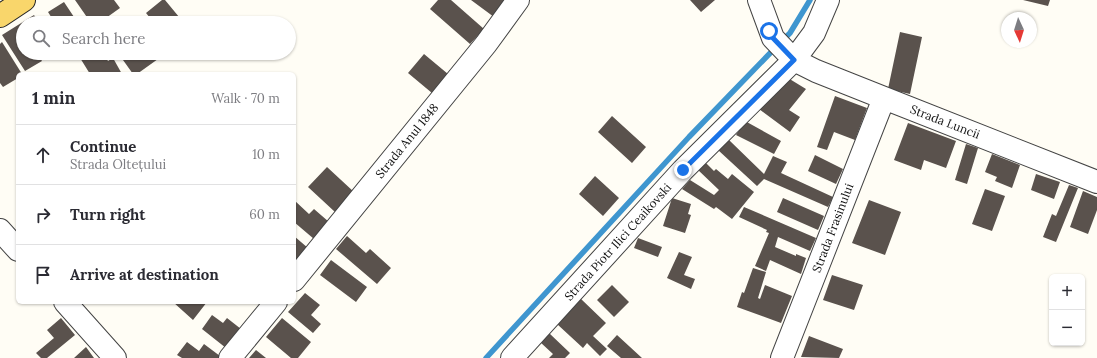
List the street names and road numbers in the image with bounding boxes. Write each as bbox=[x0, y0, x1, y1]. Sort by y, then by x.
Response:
street label: Strada Anul 1848 bbox=[372, 100, 442, 181]
street label: Strada Luncii bbox=[908, 101, 982, 142]
street label: Strada Piotr Ilici Ceaikovski bbox=[561, 180, 674, 303]
street label: Strada Frasinului bbox=[809, 181, 856, 274]

